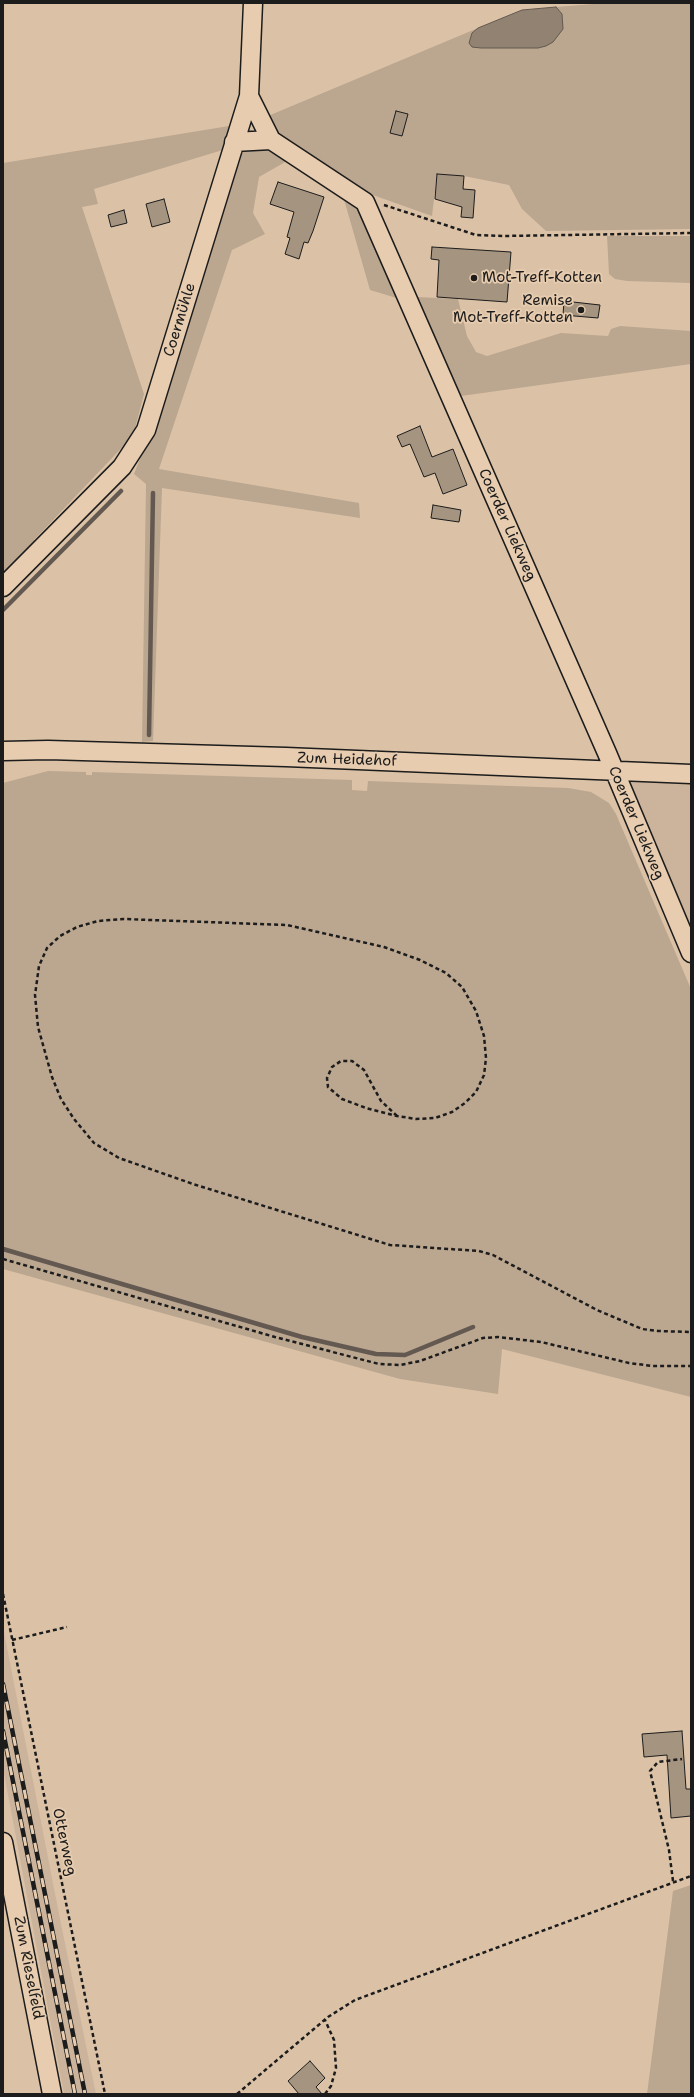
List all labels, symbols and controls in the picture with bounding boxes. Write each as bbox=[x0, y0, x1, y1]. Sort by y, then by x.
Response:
place label: Mot-Treff-Kotten bbox=[482, 269, 602, 287]
marker: Mot-Treff-Kotten bbox=[469, 273, 479, 283]
street label: Coermühle bbox=[160, 281, 200, 359]
place label: Remise Mot-Treff-Kotten bbox=[453, 292, 573, 327]
marker: Remise Mot-Treff-Kotten bbox=[576, 305, 586, 315]
street label: Coerder Liekweg bbox=[474, 466, 540, 584]
street label: Zum Heidehof bbox=[297, 749, 397, 771]
street label: Coerder Liekweg bbox=[604, 764, 668, 882]
street label: Otterweg bbox=[48, 1807, 80, 1877]
street label: Zum Rieselfeld bbox=[9, 1915, 47, 2021]

